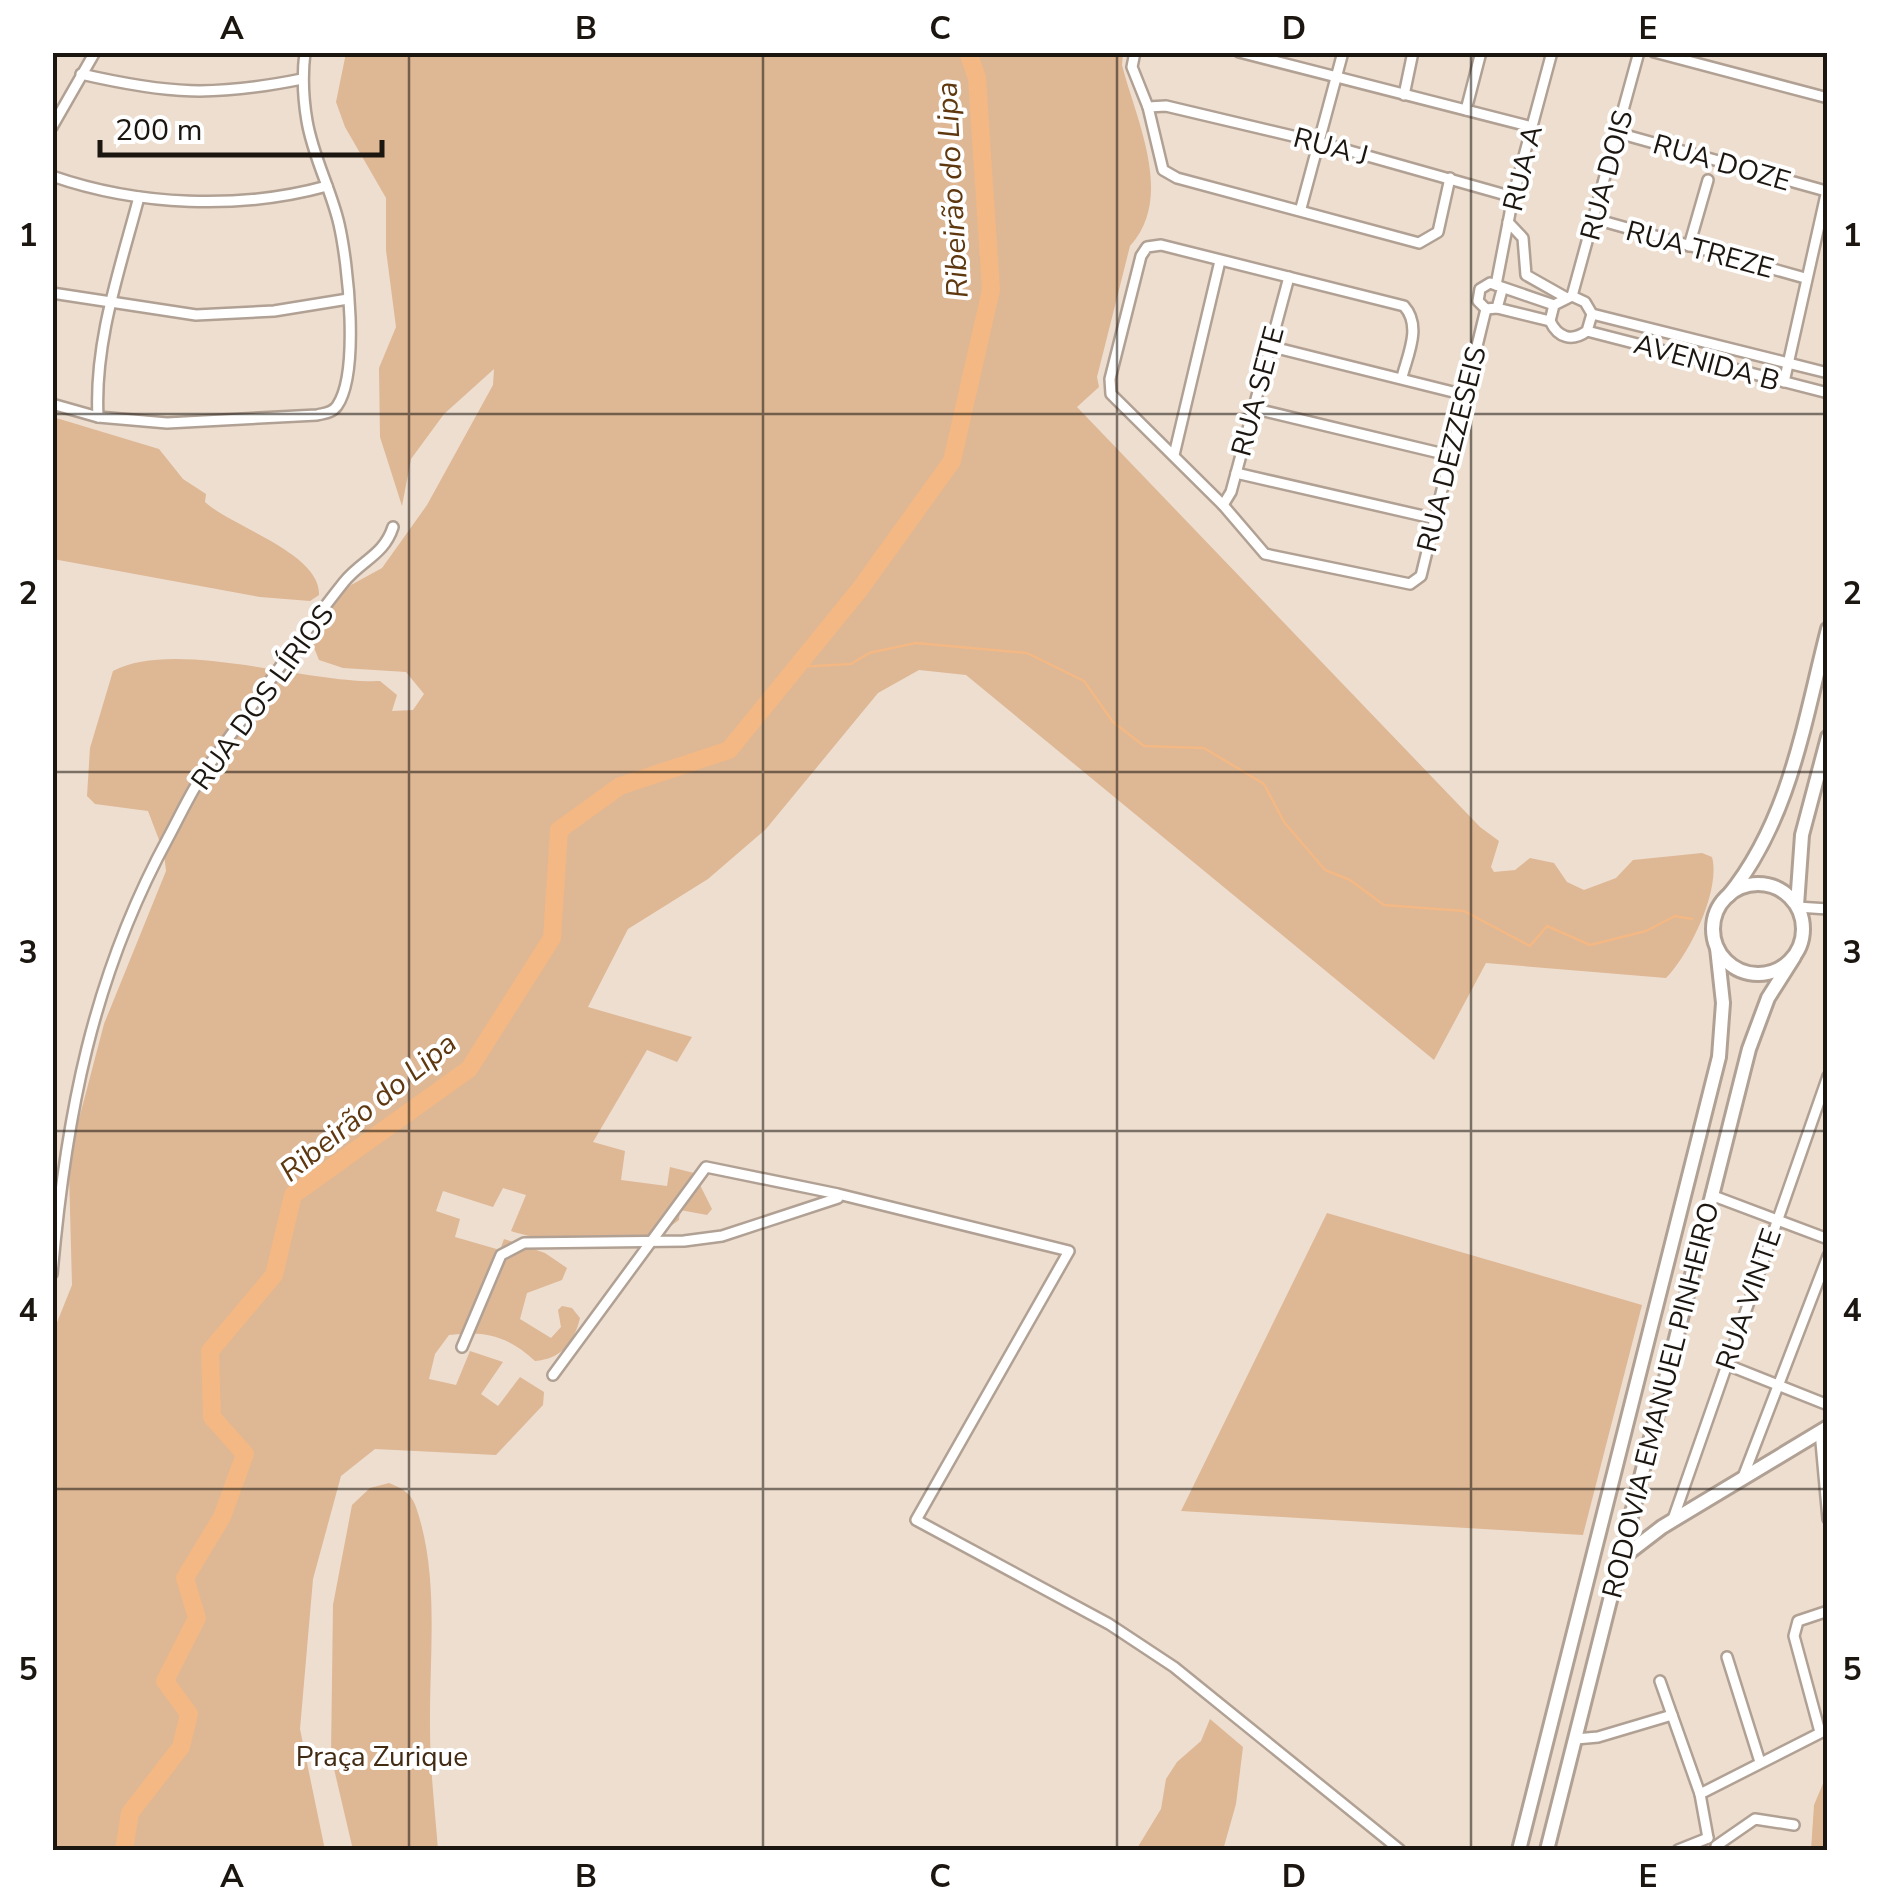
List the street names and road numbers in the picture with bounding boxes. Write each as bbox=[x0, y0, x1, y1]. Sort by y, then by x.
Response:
street label: RUA DOIS bbox=[1571, 106, 1643, 245]
street label: RUA J bbox=[1289, 119, 1372, 175]
street label: RUA A bbox=[1494, 121, 1552, 215]
street label: RUA DOZE bbox=[1649, 125, 1795, 201]
street label: RUA TREZE bbox=[1622, 212, 1778, 288]
street label: RUA SETE bbox=[1222, 322, 1294, 460]
street label: AVENIDA B bbox=[1630, 325, 1784, 401]
street label: RUA DEZZESEIS bbox=[1408, 342, 1496, 556]
street label: RUA DOS LÍRIOS bbox=[183, 597, 343, 798]
street label: RODOVIA EMANUEL PINHEIRO bbox=[1593, 1198, 1729, 1602]
street label: RUA VINTE bbox=[1707, 1224, 1791, 1375]

